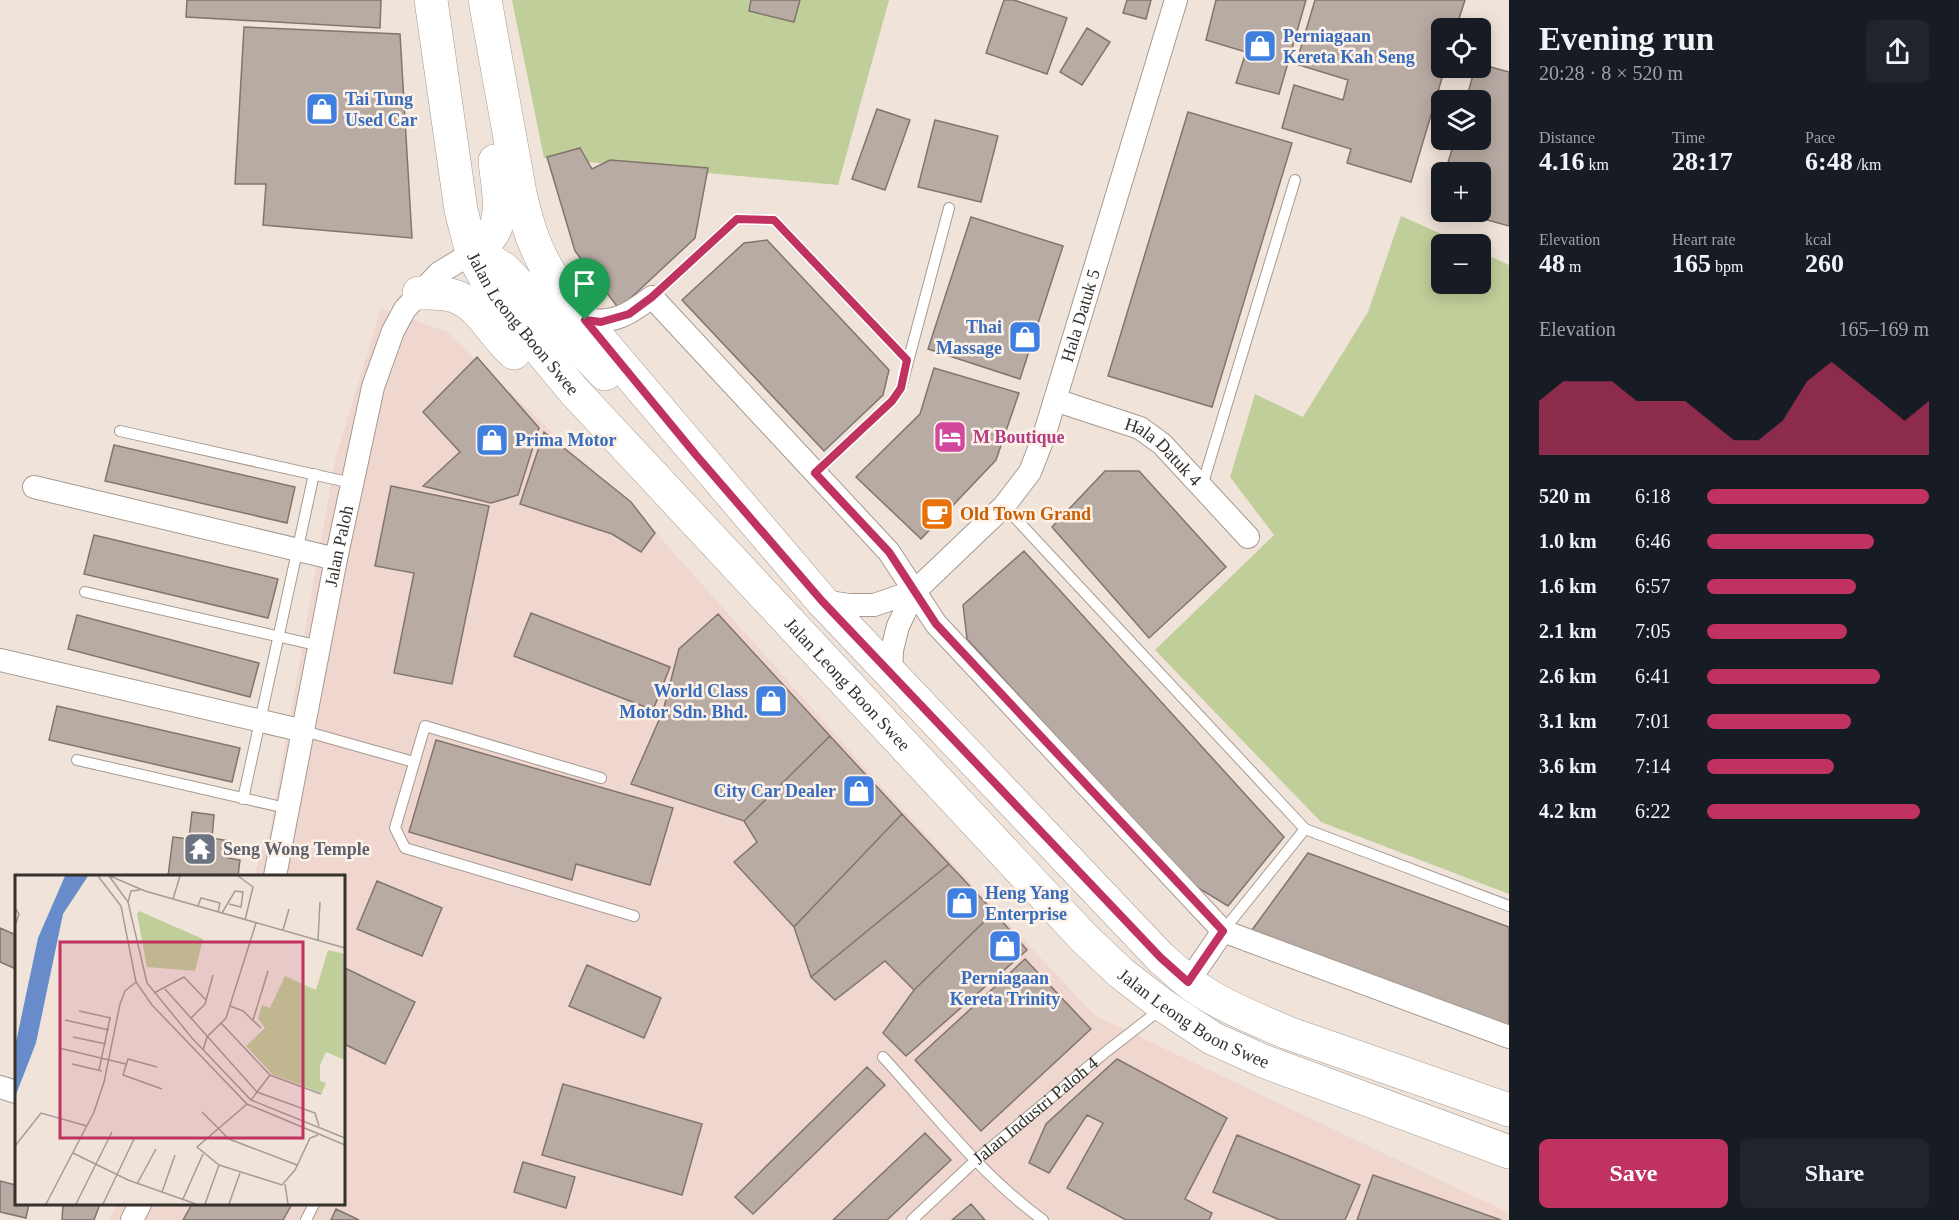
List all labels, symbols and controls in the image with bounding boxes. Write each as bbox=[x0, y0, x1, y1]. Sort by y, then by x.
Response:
map controls bbox=[1431, 18, 1491, 294]
button: locate bbox=[1431, 18, 1491, 78]
button: share bbox=[1866, 20, 1929, 83]
text: Evening run bbox=[1539, 21, 1714, 57]
place label: Perniagaan Kereta Kah Seng bbox=[1283, 26, 1415, 67]
shop icon: Perniagaan Kereta Kah Seng bbox=[1242, 28, 1278, 64]
text: 20:28 · 8 × 520 m bbox=[1539, 62, 1683, 84]
place label: Tai Tung Used Car bbox=[345, 89, 418, 130]
button: layers bbox=[1431, 90, 1491, 150]
shop icon: Tai Tung Used Car bbox=[304, 91, 340, 127]
text: Distance bbox=[1539, 129, 1595, 146]
text: Time bbox=[1672, 129, 1705, 146]
text: Pace bbox=[1805, 129, 1835, 146]
text: 4.16 bbox=[1539, 147, 1585, 176]
text: 28:17 bbox=[1672, 147, 1733, 176]
text: 6:48 bbox=[1805, 147, 1853, 176]
text: km bbox=[1585, 156, 1609, 173]
text: /km bbox=[1853, 156, 1882, 173]
button: + bbox=[1431, 162, 1491, 222]
text: Elevation bbox=[1539, 231, 1600, 248]
text: Heart rate bbox=[1672, 231, 1736, 248]
text: kcal bbox=[1805, 231, 1832, 248]
button: − bbox=[1431, 234, 1491, 294]
street label: Jalan Leong Boon Swee bbox=[463, 248, 583, 399]
text: 48 bbox=[1539, 249, 1565, 278]
text: 165 bbox=[1672, 249, 1711, 278]
text: 260 bbox=[1805, 249, 1844, 278]
pin bbox=[559, 258, 610, 320]
text: m bbox=[1565, 258, 1581, 275]
text: bpm bbox=[1711, 258, 1743, 275]
icon: arrive bbox=[568, 267, 601, 300]
street label: Hala Datuk 5 bbox=[1057, 267, 1104, 364]
place label: Thai Massage bbox=[936, 317, 1002, 358]
text: Elevation bbox=[1539, 318, 1616, 340]
text: 165–169 m bbox=[1838, 318, 1929, 340]
shop icon: Thai Massage bbox=[1007, 319, 1043, 355]
street label: Hala Datuk 4 bbox=[1122, 414, 1206, 490]
hotel icon: M Boutique bbox=[932, 419, 968, 455]
shop icon: Prima Motor bbox=[474, 422, 510, 458]
place label: M Boutique bbox=[973, 427, 1065, 447]
place label: Prima Motor bbox=[515, 430, 616, 450]
text: 520 m bbox=[1539, 485, 1591, 507]
text: 6:18 bbox=[1635, 485, 1671, 507]
cafe icon: Old Town Grand bbox=[919, 496, 955, 532]
street label: Jalan Paloh bbox=[321, 504, 357, 588]
place label: Old Town Grand bbox=[960, 504, 1091, 524]
text: 1.0 km bbox=[1539, 530, 1597, 552]
text: 6:46 bbox=[1635, 530, 1671, 552]
text: 1.6 km bbox=[1539, 575, 1597, 597]
text: 6:57 bbox=[1635, 575, 1671, 597]
street label: Jalan Leong Boon Swee bbox=[781, 614, 914, 755]
text: 2.1 km bbox=[1539, 620, 1597, 642]
text: 7:05 bbox=[1635, 620, 1671, 642]
text: 2.6 km bbox=[1539, 665, 1597, 687]
text: 6:41 bbox=[1635, 665, 1671, 687]
place label: World Class Motor Sdn. Bhd. bbox=[619, 681, 748, 722]
shop icon: World Class Motor Sdn. Bhd. bbox=[753, 683, 789, 719]
text: 3.1 km bbox=[1539, 710, 1597, 732]
text: 7:01 bbox=[1635, 710, 1671, 732]
text: 3.6 km bbox=[1539, 755, 1597, 777]
text: 7:14 bbox=[1635, 755, 1671, 777]
shop icon: City Car Dealer bbox=[841, 773, 877, 809]
place label: City Car Dealer bbox=[713, 781, 836, 801]
text: 4.2 km bbox=[1539, 800, 1597, 822]
text: 6:22 bbox=[1635, 800, 1671, 822]
temple icon: Seng Wong Temple bbox=[182, 831, 218, 867]
place label: Seng Wong Temple bbox=[223, 839, 370, 859]
inset map bbox=[15, 875, 345, 1205]
place label: Heng Yang Enterprise bbox=[985, 883, 1069, 924]
shop icon: Heng Yang Enterprise bbox=[944, 885, 980, 921]
shop icon: Perniagaan Kereta Trinity bbox=[987, 928, 1023, 964]
street label: Jalan Leong Boon Swee bbox=[1114, 965, 1272, 1072]
place label: Perniagaan Kereta Trinity bbox=[950, 968, 1060, 1009]
street label: Jalan Industri Paloh 4 bbox=[969, 1053, 1102, 1168]
button: Save bbox=[1539, 1139, 1728, 1208]
button: Share bbox=[1740, 1139, 1929, 1208]

